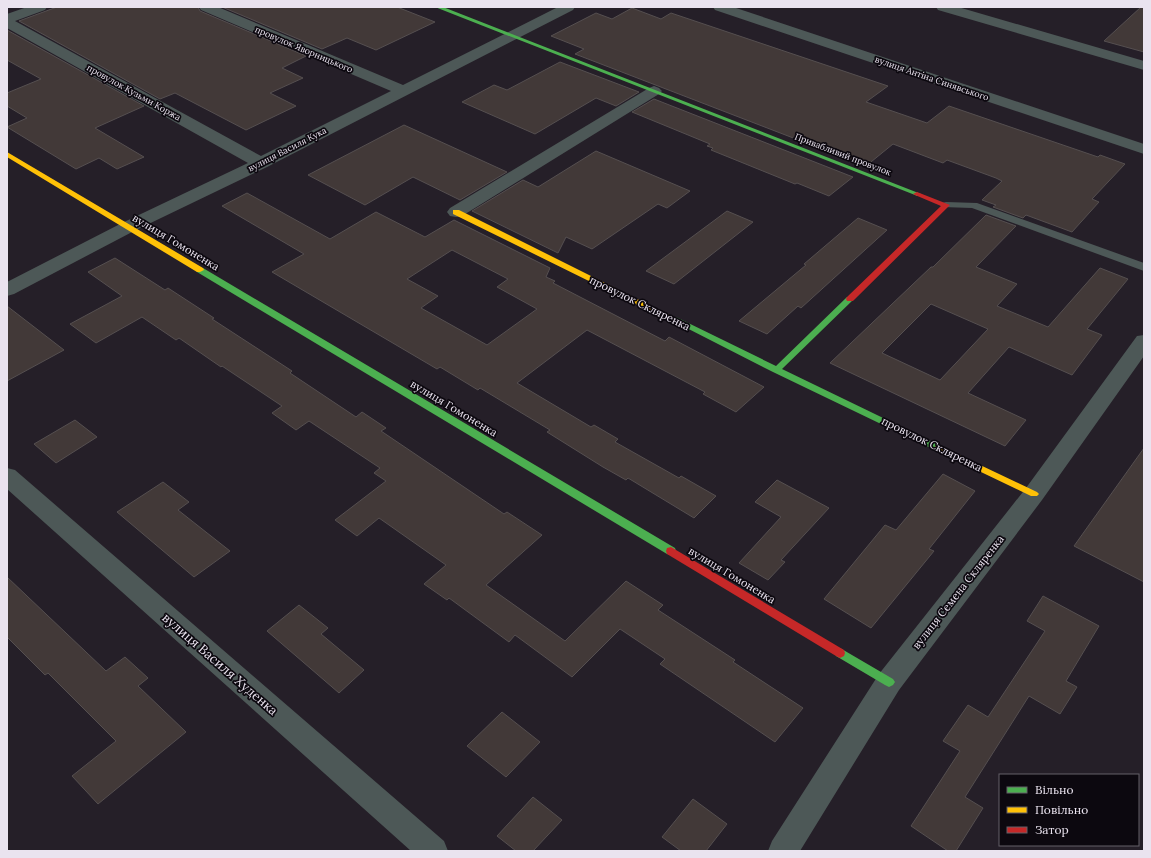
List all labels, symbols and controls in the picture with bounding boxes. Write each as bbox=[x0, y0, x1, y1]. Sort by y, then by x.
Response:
street label: провулок Яворницького bbox=[253, 23, 355, 75]
street label: вулиця Антіна Синявського bbox=[874, 53, 990, 103]
street label: провулок Кузьми Коржа bbox=[85, 62, 183, 123]
street label: вулиця Василя Кука bbox=[246, 124, 328, 174]
street label: Привабливий провулок bbox=[793, 131, 893, 178]
street label: вулиця Гомоненка bbox=[130, 211, 222, 274]
street label: провулок Скляренка bbox=[587, 273, 693, 334]
street label: вулиця Гомоненка bbox=[408, 377, 500, 440]
street label: провулок Скляренка bbox=[879, 414, 985, 475]
street label: вулиця Семена Скляренка bbox=[909, 532, 1007, 652]
street label: вулиця Гомоненка bbox=[686, 544, 778, 607]
street label: вулиця Василя Худенка bbox=[159, 609, 282, 719]
legend bbox=[999, 774, 1139, 846]
text: Вільно bbox=[1035, 782, 1074, 797]
text: Повільно bbox=[1035, 802, 1088, 817]
text: Затор bbox=[1035, 822, 1069, 837]

